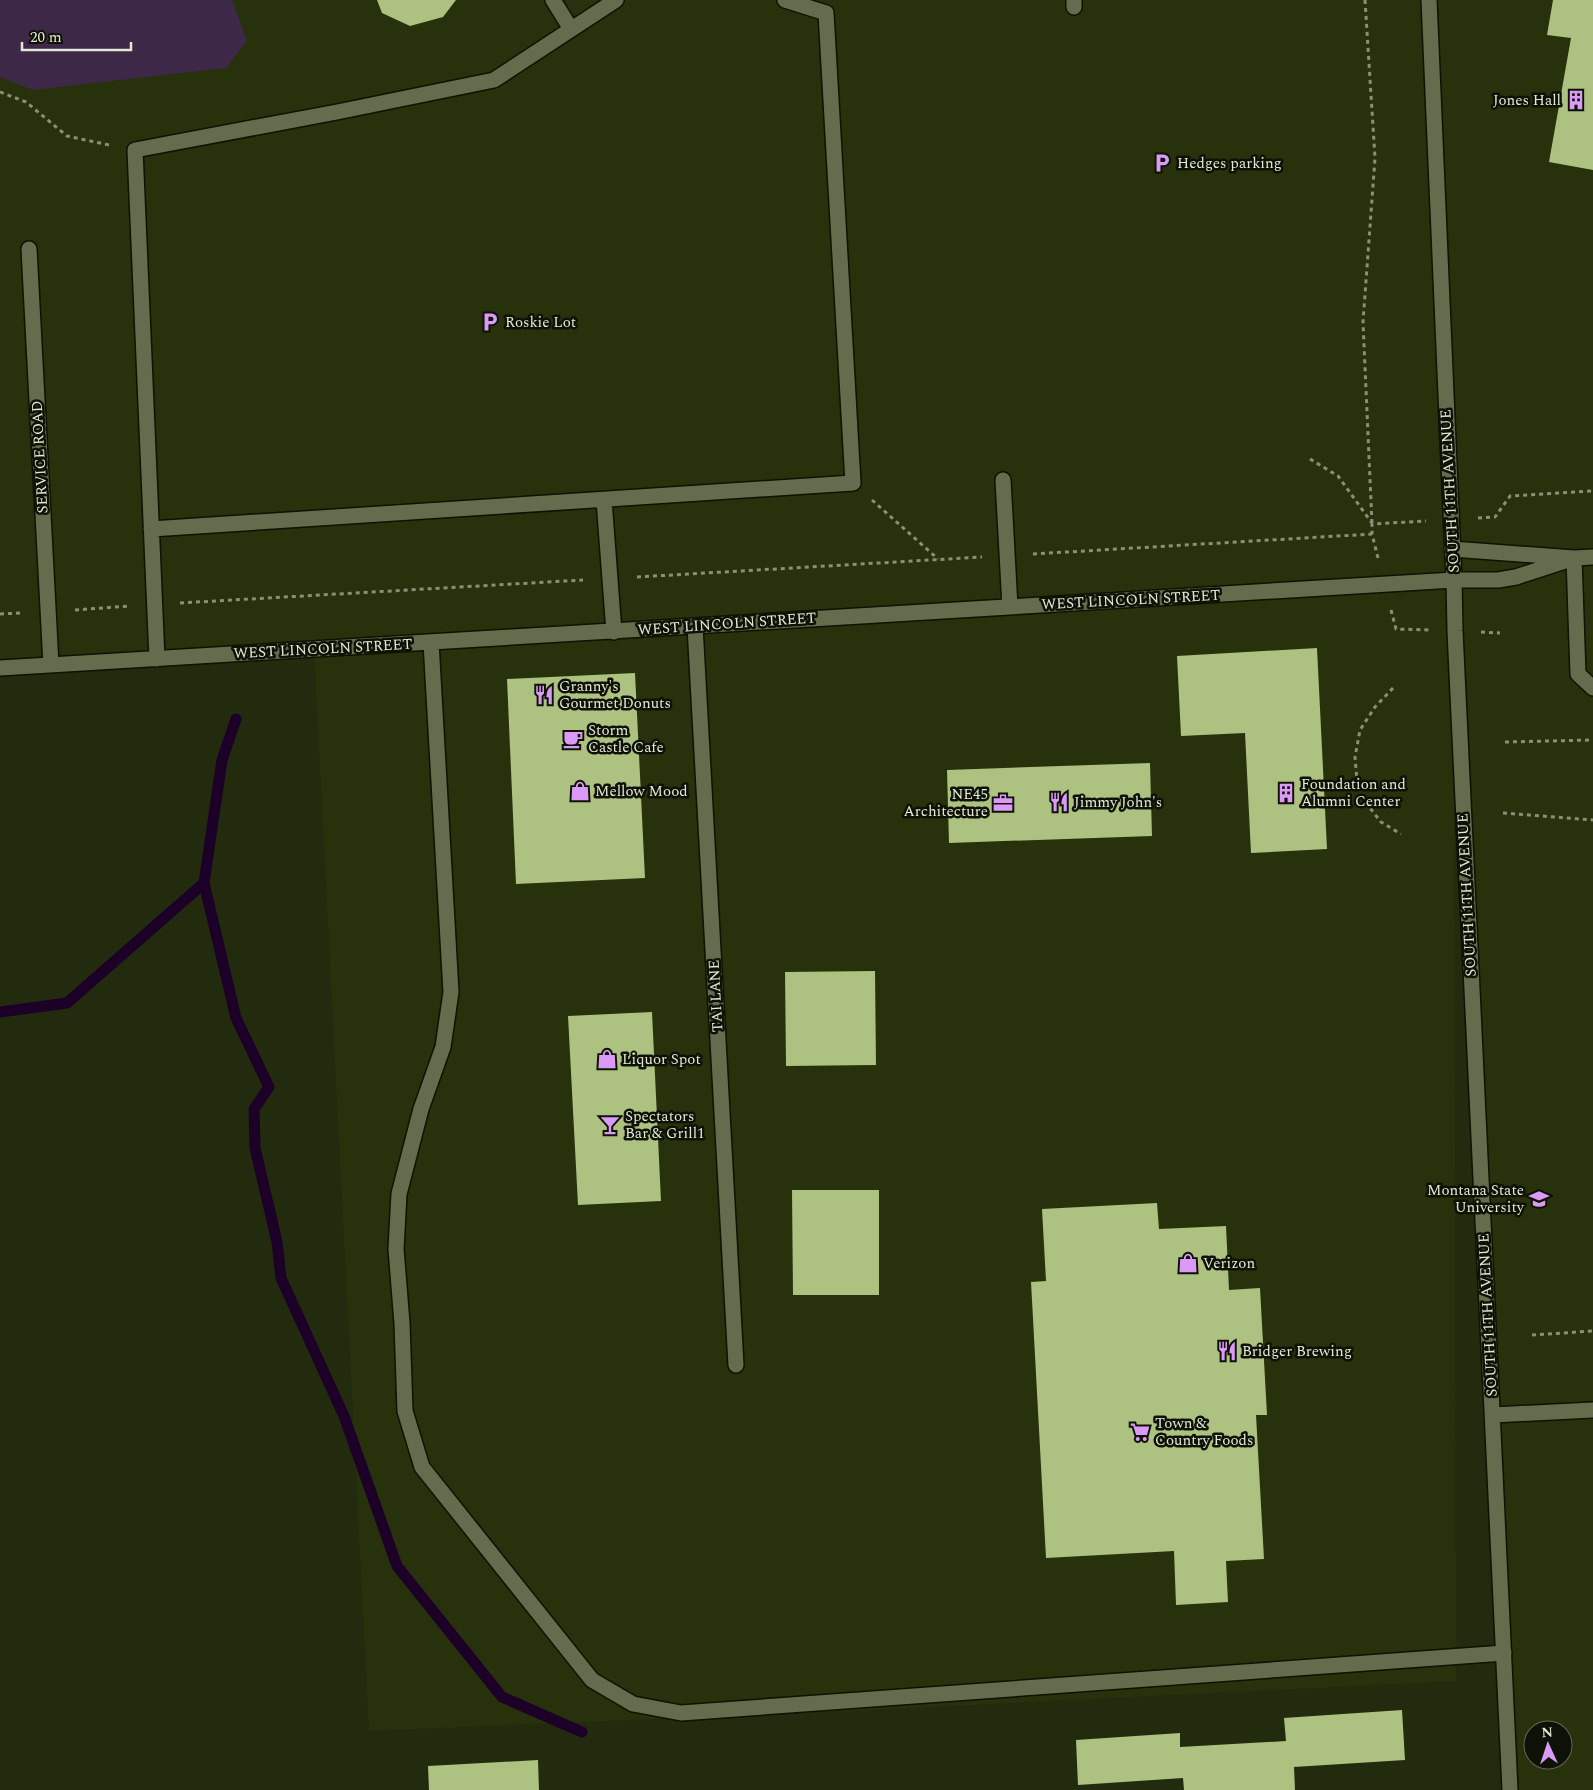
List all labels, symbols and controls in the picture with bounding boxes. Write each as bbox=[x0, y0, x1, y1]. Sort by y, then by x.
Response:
scale bar bbox=[22, 20, 131, 52]
text: 20 m bbox=[30, 26, 62, 49]
place label: Jones Hall bbox=[1493, 89, 1561, 112]
building icon: Jones Hall bbox=[1565, 89, 1587, 111]
parking icon: Hedges parking bbox=[1151, 152, 1173, 174]
place label: Hedges parking bbox=[1177, 152, 1282, 175]
parking icon: Roskie Lot bbox=[479, 311, 501, 333]
place label: Roskie Lot bbox=[505, 311, 576, 334]
street label: SERVICE ROAD bbox=[26, 400, 54, 514]
street label: SOUTH 11TH AVENUE bbox=[1434, 409, 1466, 573]
street label: WEST LINCOLN STREET bbox=[1041, 584, 1221, 616]
street label: WEST LINCOLN STREET bbox=[637, 606, 817, 642]
street label: WEST LINCOLN STREET bbox=[233, 633, 413, 665]
place label: Granny's Gourmet Donuts bbox=[559, 675, 671, 715]
restaurant icon: Granny's Gourmet Donuts bbox=[533, 684, 555, 706]
place label: Storm Castle Cafe bbox=[588, 719, 664, 759]
cafe icon: Storm Castle Cafe bbox=[562, 728, 584, 750]
place label: Foundation and Alumni Center bbox=[1301, 773, 1406, 813]
shop icon: Mellow Mood bbox=[569, 780, 591, 802]
place label: Mellow Mood bbox=[595, 780, 688, 803]
building icon: Foundation and Alumni Center bbox=[1275, 782, 1297, 804]
place label: NE45 Architecture bbox=[904, 783, 988, 823]
restaurant icon: Jimmy John's bbox=[1048, 791, 1070, 813]
place label: Jimmy John's bbox=[1074, 791, 1162, 814]
office icon: NE45 Architecture bbox=[992, 792, 1014, 814]
street label: SOUTH 11TH AVENUE bbox=[1451, 813, 1483, 977]
street label: TAI LANE bbox=[703, 959, 729, 1033]
shop icon: Liquor Spot bbox=[596, 1048, 618, 1070]
place label: Liquor Spot bbox=[622, 1048, 701, 1071]
place label: Spectators Bar & Grill1 bbox=[625, 1105, 705, 1145]
bar icon: Spectators Bar & Grill1 bbox=[599, 1114, 621, 1136]
place label: Montana State University bbox=[1427, 1179, 1525, 1219]
school or university icon: Montana State University bbox=[1528, 1188, 1550, 1210]
street label: SOUTH 11TH AVENUE bbox=[1472, 1233, 1504, 1397]
shop icon: Verizon bbox=[1177, 1252, 1199, 1274]
place label: Verizon bbox=[1203, 1252, 1255, 1275]
restaurant icon: Bridger Brewing bbox=[1216, 1340, 1238, 1362]
place label: Bridger Brewing bbox=[1242, 1340, 1352, 1363]
place label: Town & Country Foods bbox=[1155, 1412, 1253, 1452]
supermarket icon: Town & Country Foods bbox=[1129, 1421, 1151, 1443]
north arrow bbox=[1523, 1720, 1573, 1770]
text: N bbox=[1541, 1722, 1554, 1743]

